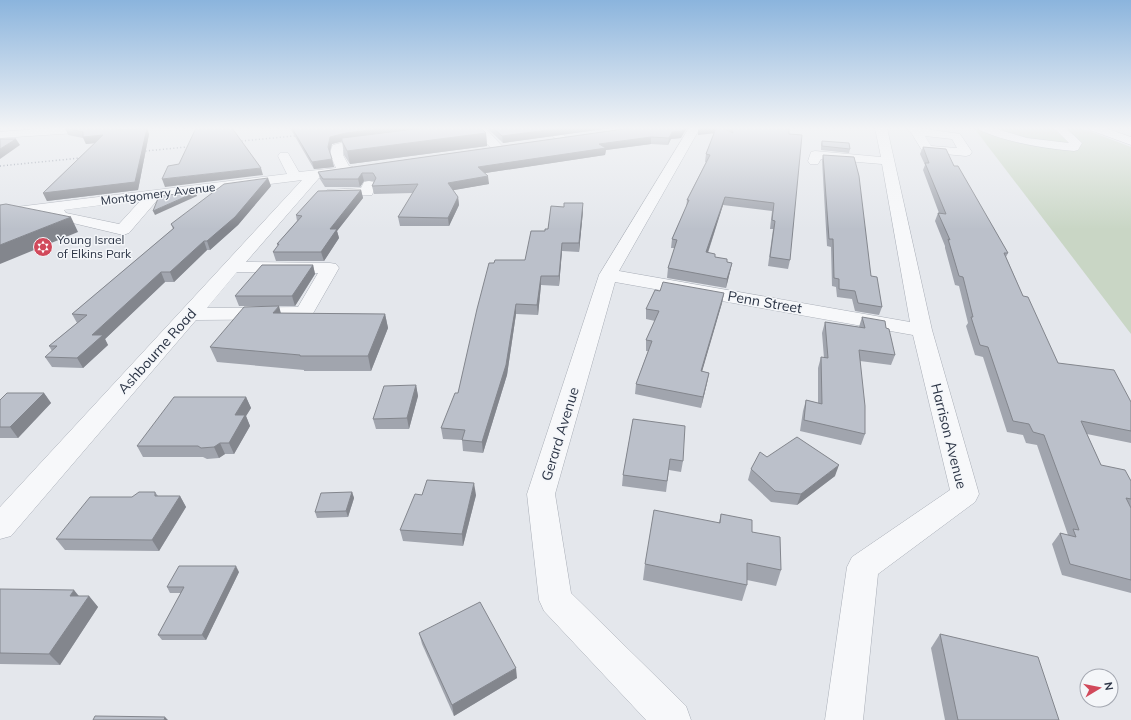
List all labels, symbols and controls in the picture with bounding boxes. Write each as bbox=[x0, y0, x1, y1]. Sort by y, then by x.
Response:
street label: Montgomery Avenue bbox=[100, 179, 216, 208]
place label: Young Israel of Elkins Park bbox=[56, 232, 132, 261]
synagogue icon: Young Israel of Elkins Park bbox=[32, 236, 54, 258]
street label: Penn Street bbox=[726, 287, 804, 317]
street label: Ashbourne Road bbox=[114, 305, 200, 397]
street label: Harrison Avenue bbox=[927, 381, 971, 491]
street label: Gerard Avenue bbox=[537, 385, 583, 483]
north arrow bbox=[1079, 668, 1119, 708]
text: N bbox=[1101, 681, 1116, 692]

